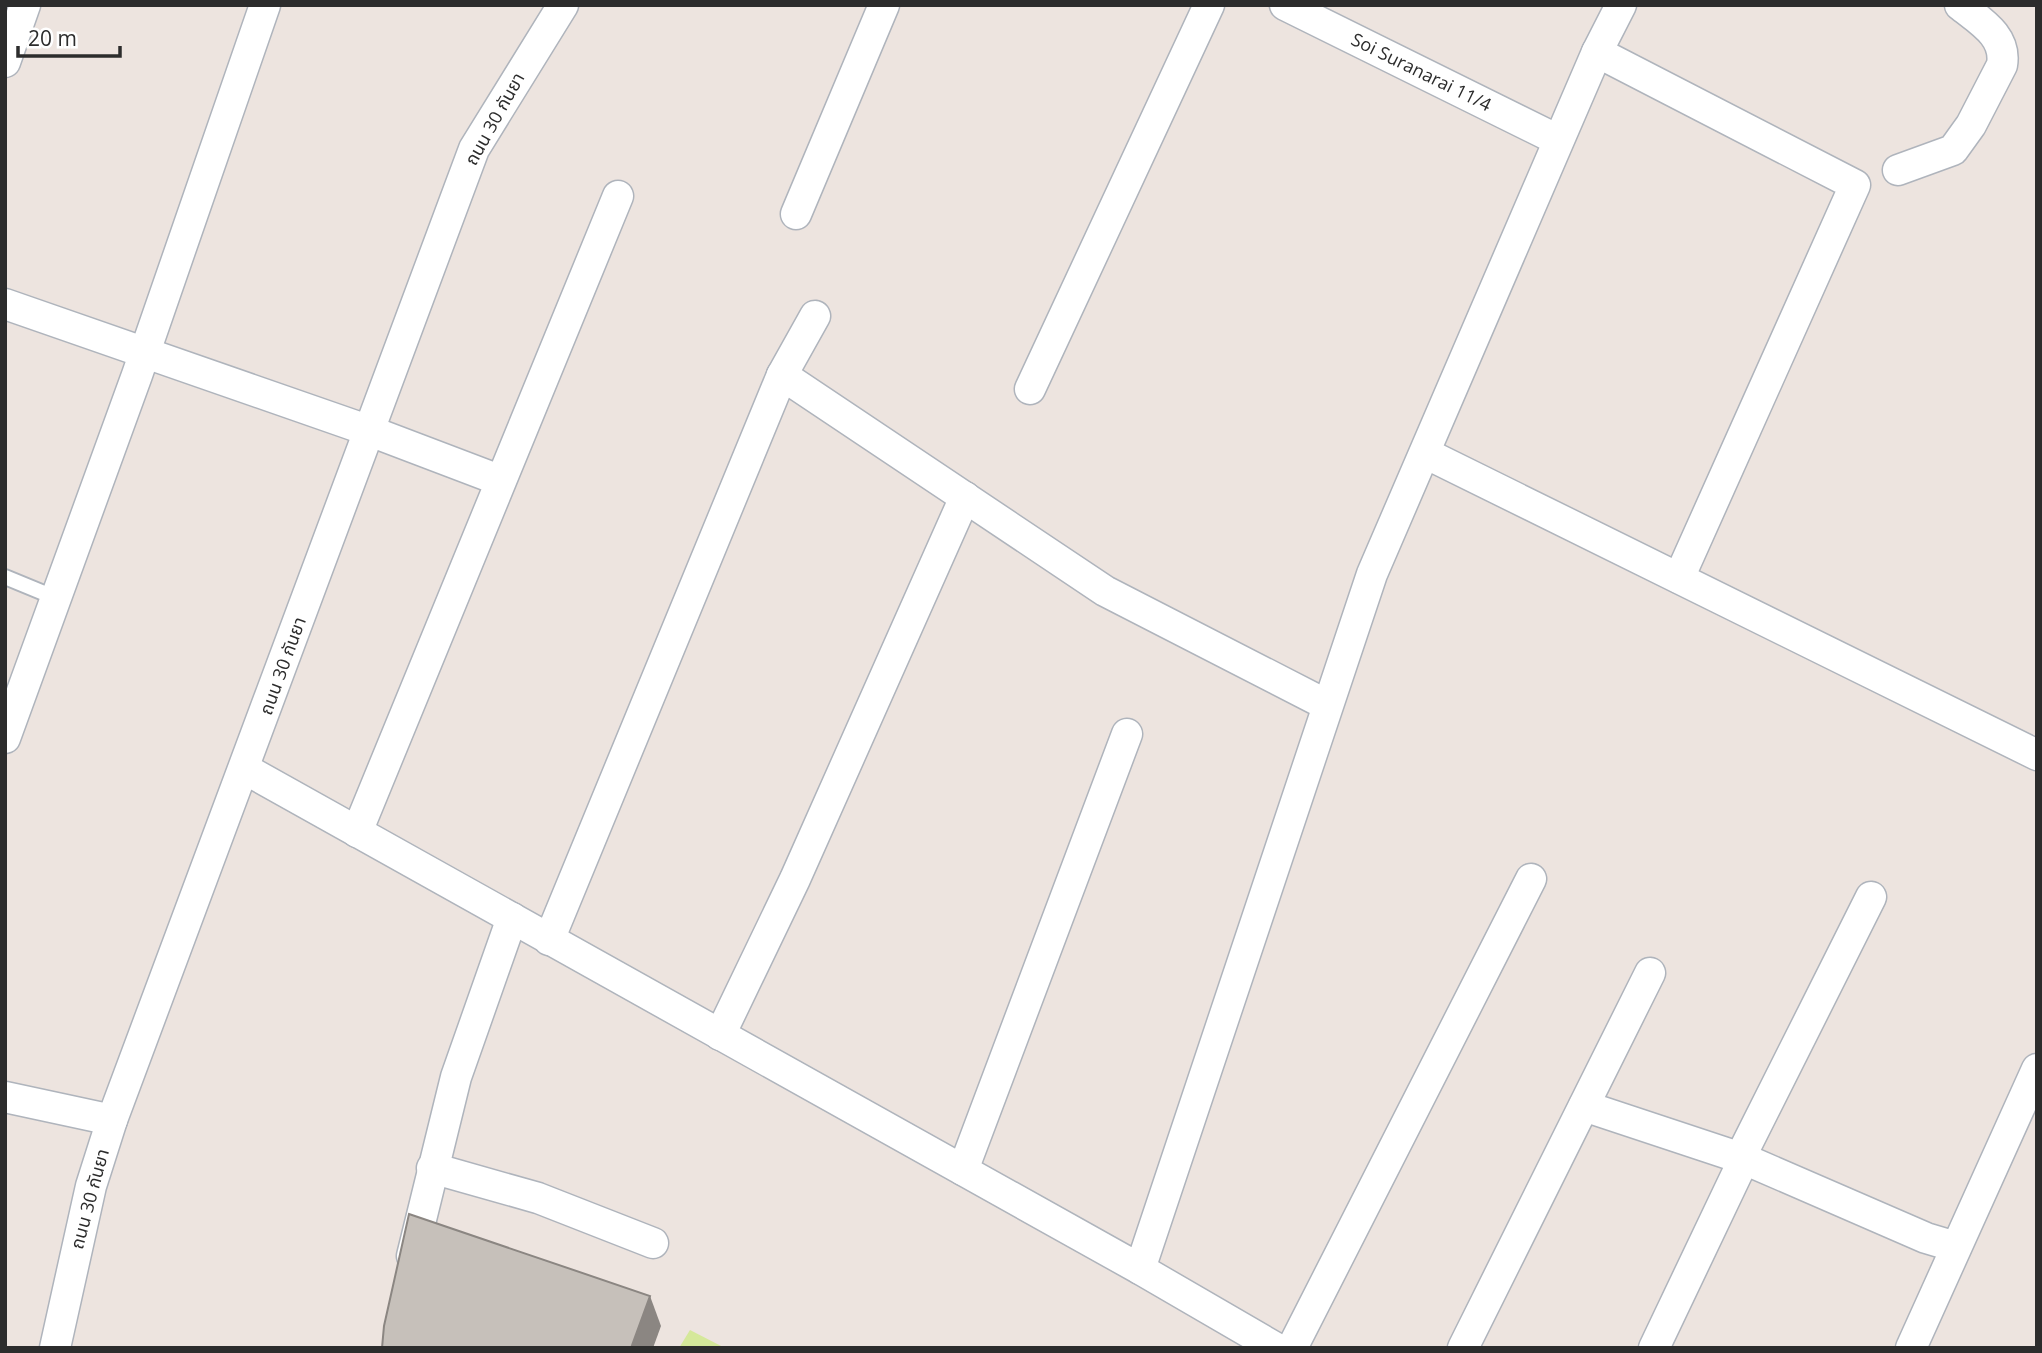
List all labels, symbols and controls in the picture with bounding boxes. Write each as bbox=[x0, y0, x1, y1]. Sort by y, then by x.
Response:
scale bar bbox=[18, 14, 119, 58]
text: 20 m bbox=[28, 24, 77, 52]
street label: Soi Suranarai 11/4 bbox=[1348, 27, 1496, 116]
street label: ถนน 30 กันยา bbox=[459, 68, 530, 169]
street label: ถนน 30 กันยา bbox=[253, 613, 311, 718]
street label: ถนน 30 กันยา bbox=[64, 1146, 114, 1251]

